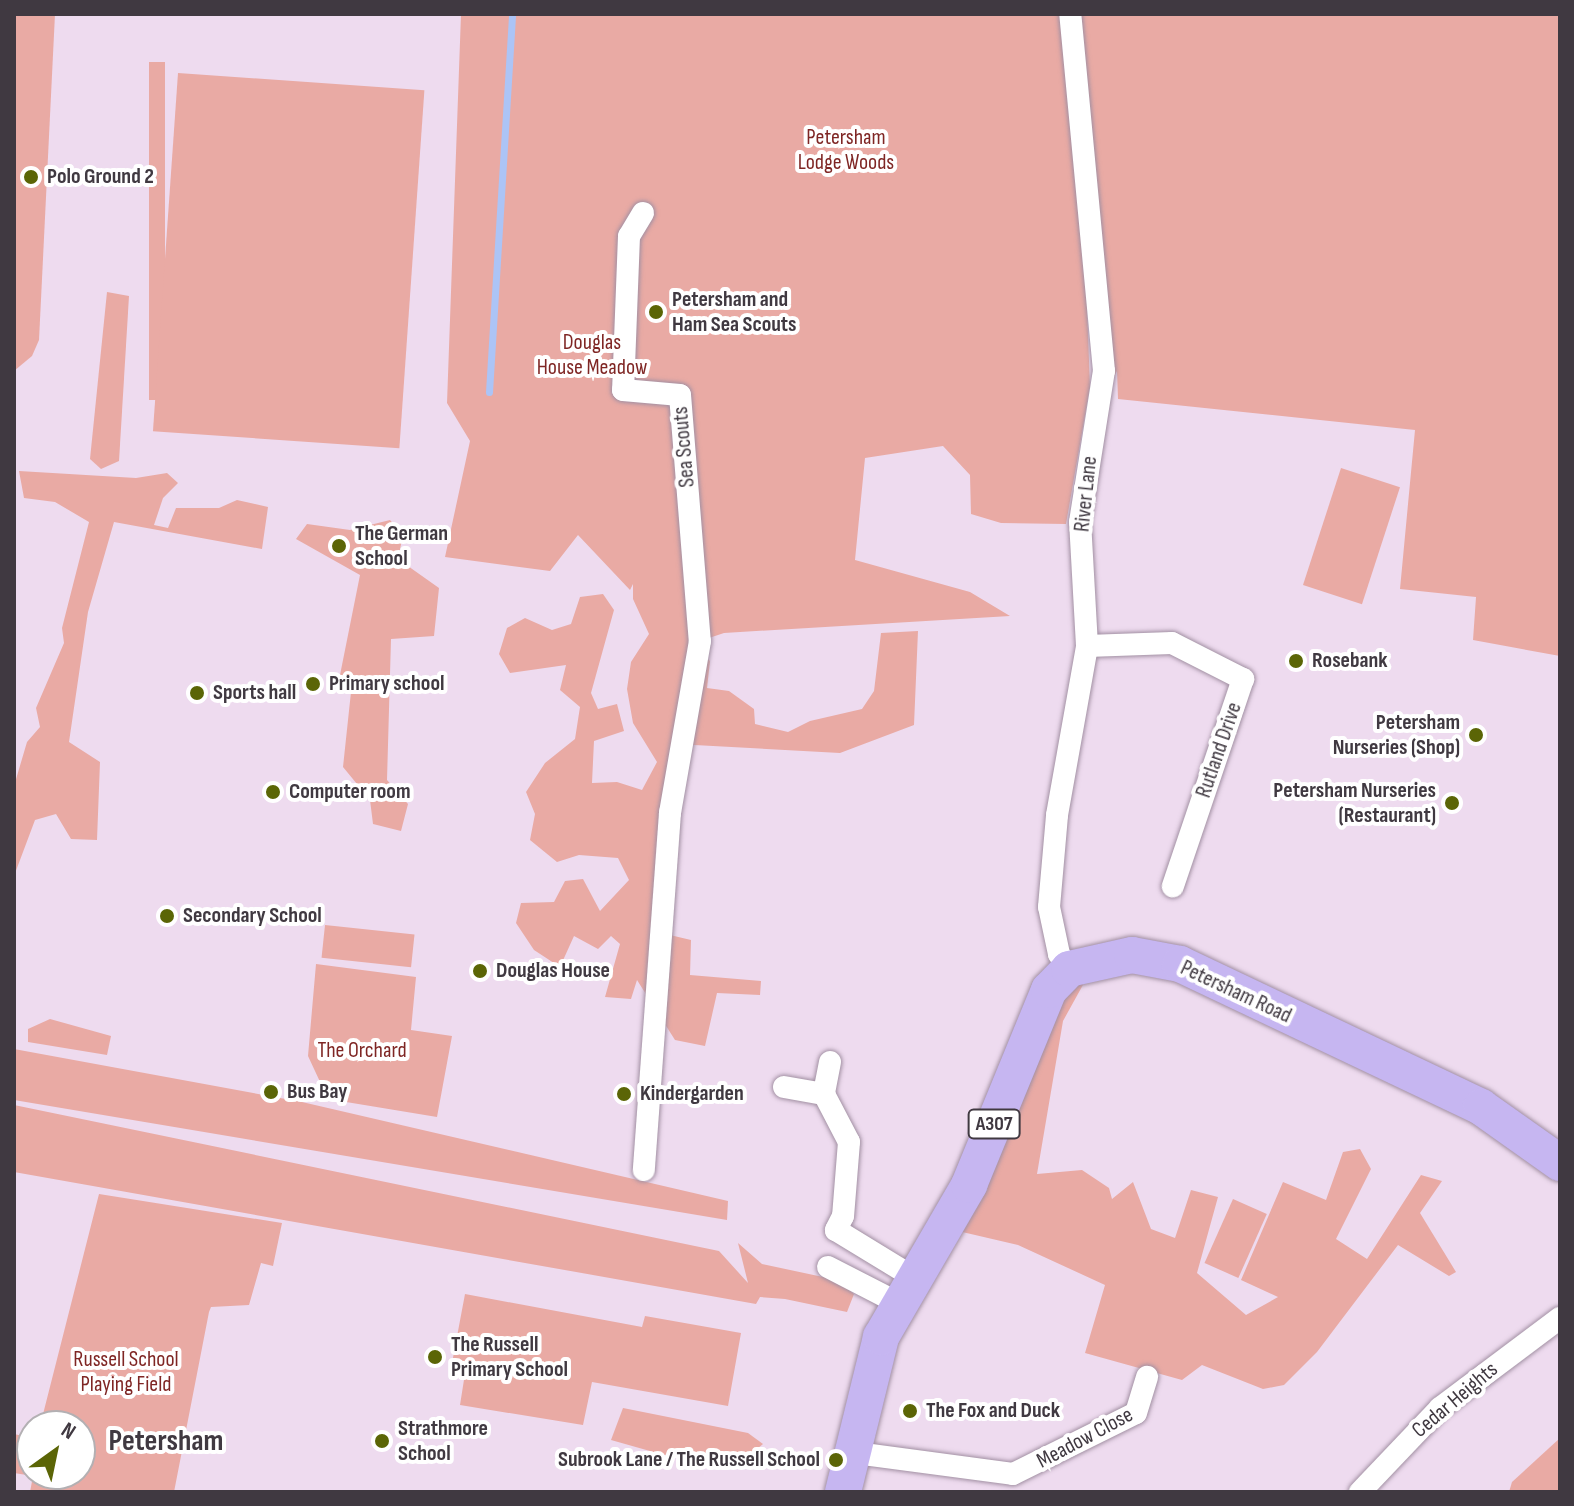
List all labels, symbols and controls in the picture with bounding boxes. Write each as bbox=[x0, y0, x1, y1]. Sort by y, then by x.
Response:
park label: Petersham Lodge Woods bbox=[798, 124, 894, 176]
place label: Polo Ground 2 bbox=[47, 164, 154, 190]
marker: Polo Ground 2 bbox=[22, 168, 40, 186]
place label: Petersham and Ham Sea Scouts bbox=[672, 286, 797, 338]
marker: Petersham and Ham Sea Scouts bbox=[647, 303, 665, 321]
park label: Douglas House Meadow bbox=[537, 329, 647, 380]
street label: Sea Scouts bbox=[667, 405, 701, 489]
street label: River Lane bbox=[1069, 455, 1103, 533]
place label: The German School bbox=[355, 520, 448, 572]
marker: The German School bbox=[330, 537, 348, 555]
place label: Rosebank bbox=[1312, 648, 1388, 674]
marker: Rosebank bbox=[1287, 652, 1305, 670]
place label: Primary school bbox=[329, 671, 445, 697]
marker: Primary school bbox=[304, 675, 322, 693]
place label: Sports hall bbox=[213, 680, 296, 706]
marker: Sports hall bbox=[188, 684, 206, 702]
street label: Rutland Drive bbox=[1190, 699, 1248, 801]
place label: Petersham Nurseries (Shop) bbox=[1333, 709, 1460, 760]
marker: Petersham Nurseries (Shop) bbox=[1467, 726, 1485, 744]
place label: Petersham Nurseries (Restaurant) bbox=[1273, 777, 1436, 828]
place label: Computer room bbox=[289, 779, 411, 805]
marker: Computer room bbox=[264, 783, 282, 801]
marker: Petersham Nurseries (Restaurant) bbox=[1443, 794, 1461, 812]
place label: Secondary School bbox=[183, 903, 322, 929]
marker: Secondary School bbox=[158, 907, 176, 925]
street label: Petersham Road bbox=[1176, 955, 1296, 1029]
place label: Douglas House bbox=[496, 958, 610, 984]
marker: Douglas House bbox=[471, 962, 489, 980]
park label: The Orchard bbox=[317, 1038, 407, 1064]
place label: Bus Bay bbox=[287, 1079, 347, 1105]
place label: Kindergarden bbox=[640, 1081, 744, 1107]
marker: Bus Bay bbox=[262, 1083, 280, 1101]
marker: Kindergarden bbox=[615, 1085, 633, 1103]
road number: A307 bbox=[966, 1108, 1022, 1140]
place label: The Russell Primary School bbox=[451, 1331, 568, 1382]
park label: Russell School Playing Field bbox=[73, 1346, 179, 1398]
marker: The Russell Primary School bbox=[426, 1348, 444, 1366]
street label: Cedar Heights bbox=[1407, 1357, 1503, 1443]
place label: The Fox and Duck bbox=[926, 1398, 1060, 1424]
marker: The Fox and Duck bbox=[901, 1402, 919, 1420]
street label: Meadow Close bbox=[1032, 1402, 1138, 1474]
north arrow bbox=[16, 1410, 96, 1490]
place label: Strathmore School bbox=[398, 1415, 488, 1466]
text: N bbox=[56, 1417, 81, 1446]
district label: Petersham bbox=[109, 1423, 223, 1459]
marker: Strathmore School bbox=[373, 1432, 391, 1450]
place label: Subrook Lane / The Russell School bbox=[558, 1447, 820, 1473]
marker: Subrook Lane / The Russell School bbox=[827, 1451, 845, 1469]

